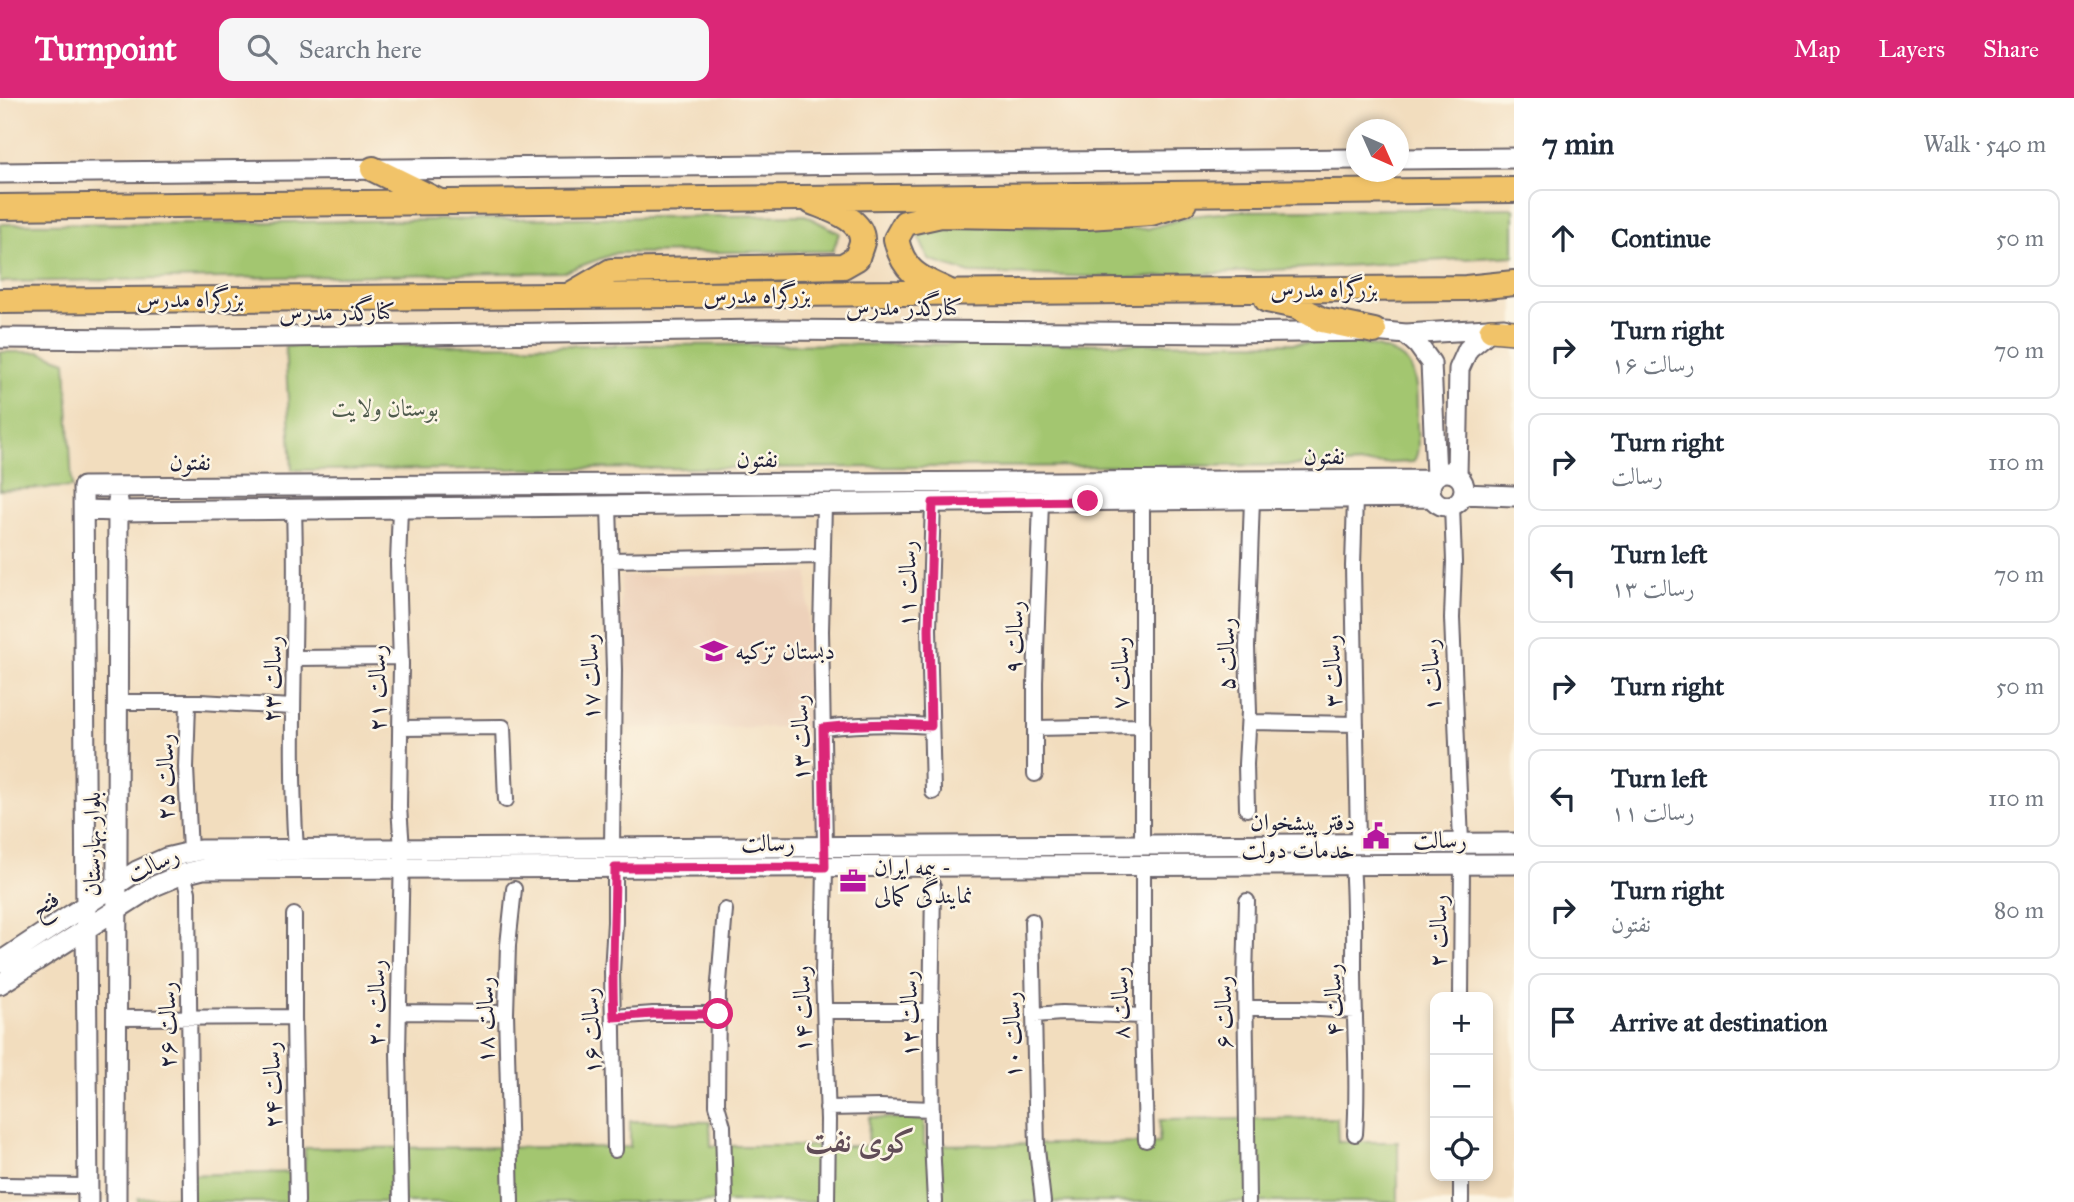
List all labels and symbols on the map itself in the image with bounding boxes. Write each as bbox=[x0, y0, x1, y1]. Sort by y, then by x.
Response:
north arrow bbox=[1346, 119, 1409, 182]
street label: بزرگراه مدرس bbox=[1270, 273, 1378, 304]
street label: بزرگراه مدرس bbox=[703, 279, 811, 310]
street label: بزرگراه مدرس bbox=[136, 283, 244, 314]
street label: کنارگذر مدرس bbox=[846, 290, 962, 322]
street label: کنارگذر مدرس bbox=[279, 294, 395, 328]
park label: بوستان ولایت bbox=[331, 393, 439, 423]
street label: نفتون bbox=[1303, 441, 1345, 471]
street label: نفتون bbox=[736, 444, 778, 474]
street label: نفتون bbox=[169, 447, 211, 477]
route end bbox=[1072, 485, 1103, 516]
street label: رسالت ۱۱ bbox=[891, 540, 923, 628]
street label: رسالت ۹ bbox=[998, 600, 1030, 674]
street label: رسالت ۵ bbox=[1211, 617, 1241, 691]
street label: رسالت ۱۷ bbox=[574, 633, 606, 721]
street label: رسالت ۳ bbox=[1316, 634, 1348, 708]
street label: رسالت ۲۳ bbox=[255, 635, 289, 723]
school or university icon: دبستان تزکیه bbox=[699, 636, 729, 666]
place label: دبستان تزکیه bbox=[735, 636, 835, 666]
street label: رسالت ۷ bbox=[1105, 636, 1135, 710]
street label: رسالت ۱ bbox=[1415, 638, 1447, 712]
street label: رسالت ۲۱ bbox=[362, 644, 392, 732]
street label: رسالت ۱۳ bbox=[784, 694, 816, 782]
street label: رسالت ۲۵ bbox=[150, 733, 180, 821]
street label: بلوار بهارستان bbox=[77, 792, 107, 896]
place label: دفتر پیشخوان خدمات دولت bbox=[1241, 807, 1355, 865]
public building icon: دفتر پیشخوان خدمات دولت bbox=[1361, 821, 1391, 851]
street label: رسالت bbox=[1413, 825, 1467, 855]
street label: رسالت bbox=[741, 828, 795, 858]
street label: رسالت bbox=[122, 839, 184, 889]
place label: بیمه ایران - نمایندگى کمالى bbox=[874, 852, 973, 910]
office icon: بیمه ایران - نمایندگى کمالى bbox=[838, 866, 868, 896]
street label: فتح bbox=[25, 884, 68, 929]
street label: رسالت ۲ bbox=[1422, 894, 1454, 968]
street label: رسالت ٢٠ bbox=[360, 959, 392, 1047]
street label: رسالت ۴ bbox=[1317, 963, 1349, 1037]
street label: رسالت ۱۴ bbox=[786, 965, 818, 1053]
street label: رسالت ۸ bbox=[1104, 966, 1136, 1040]
street label: رسالت ۱۲ bbox=[893, 970, 925, 1058]
street label: رسالت ۶ bbox=[1208, 975, 1238, 1049]
street label: رسالت ۱۸ bbox=[470, 976, 500, 1064]
street label: رسالت ۲۶ bbox=[152, 981, 182, 1069]
street label: رسالت ۱۶ bbox=[574, 987, 608, 1075]
street label: رسالت ۱۰ bbox=[996, 991, 1028, 1079]
route start bbox=[702, 998, 733, 1029]
street label: رسالت ۲۴ bbox=[256, 1041, 288, 1129]
district label: کوی نفت bbox=[805, 1122, 915, 1161]

